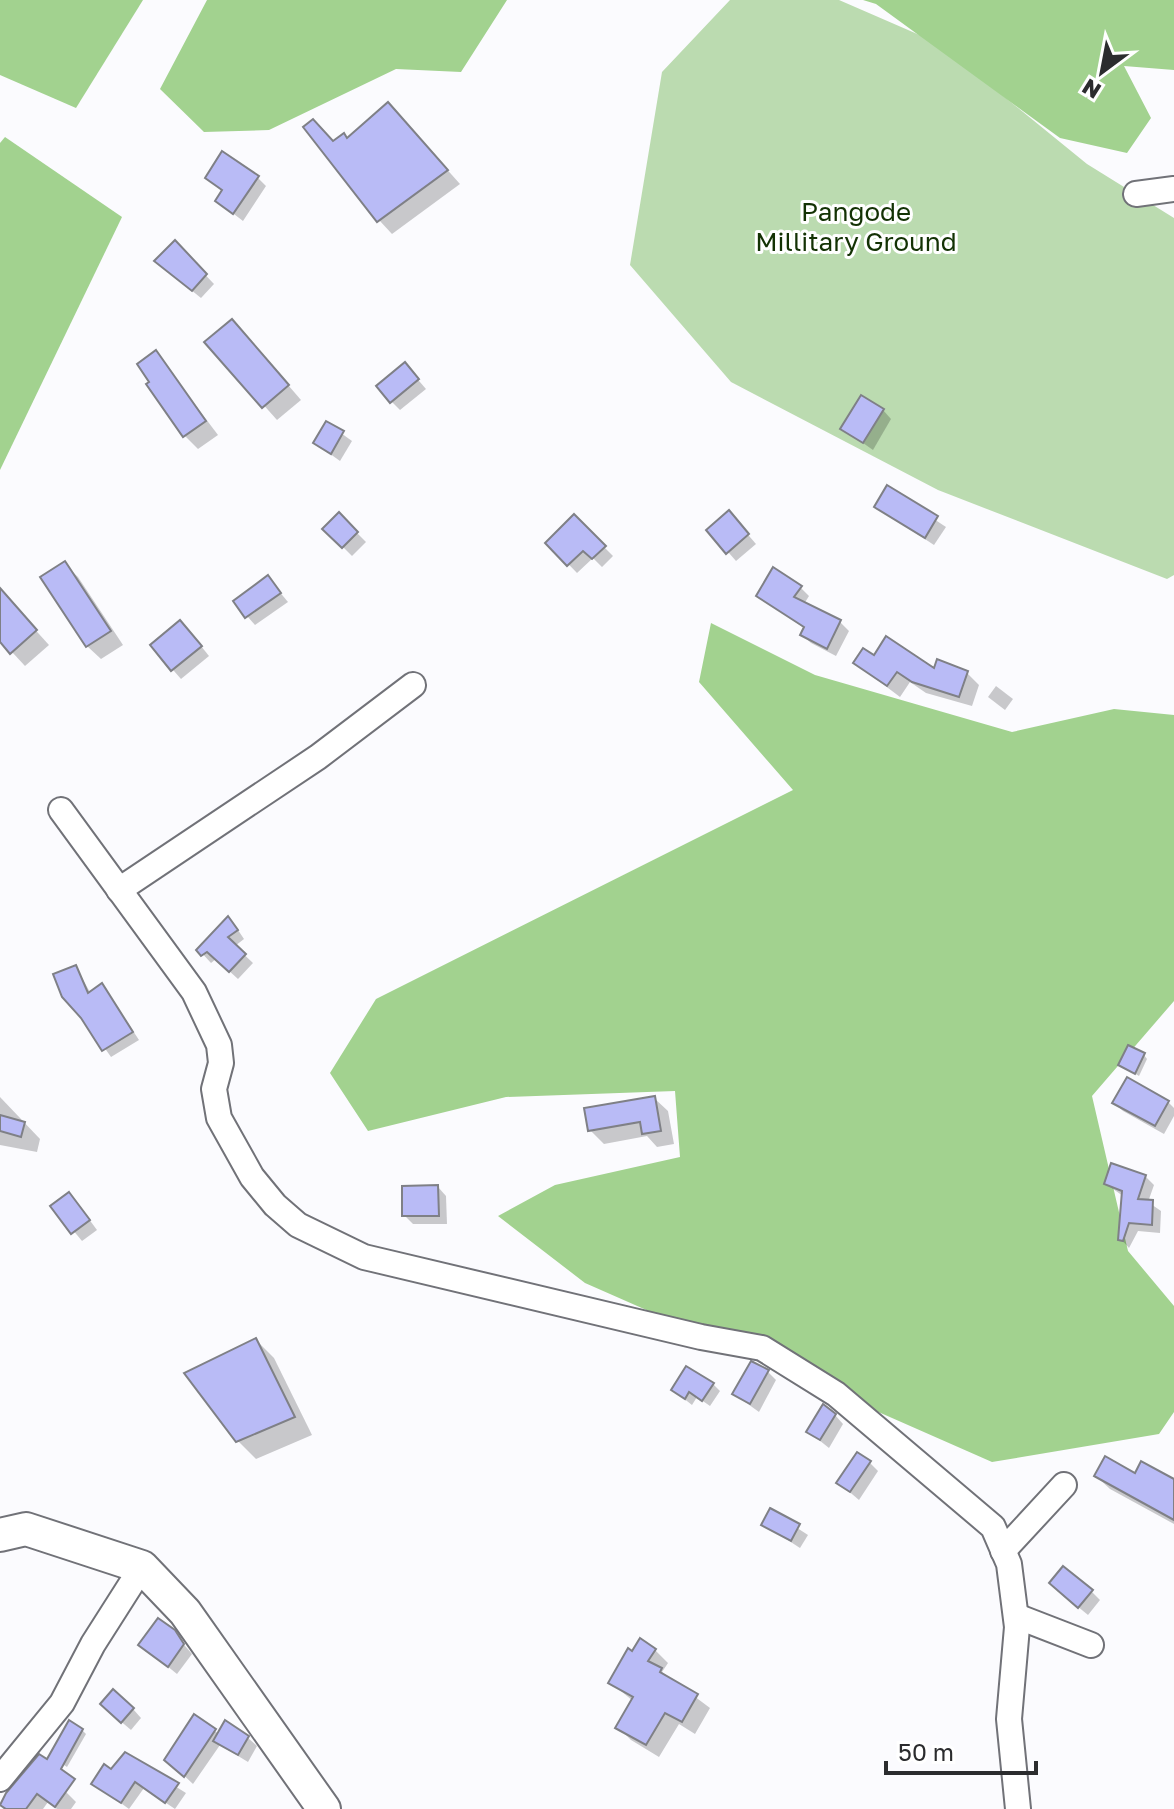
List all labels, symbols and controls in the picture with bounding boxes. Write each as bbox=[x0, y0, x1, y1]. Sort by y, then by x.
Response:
north arrow bbox=[1062, 32, 1142, 112]
text: N bbox=[1077, 74, 1105, 105]
park label: Pangode Millitary Ground bbox=[755, 196, 957, 257]
scale bar bbox=[886, 1725, 1036, 1775]
text: 50 m bbox=[898, 1737, 954, 1766]

